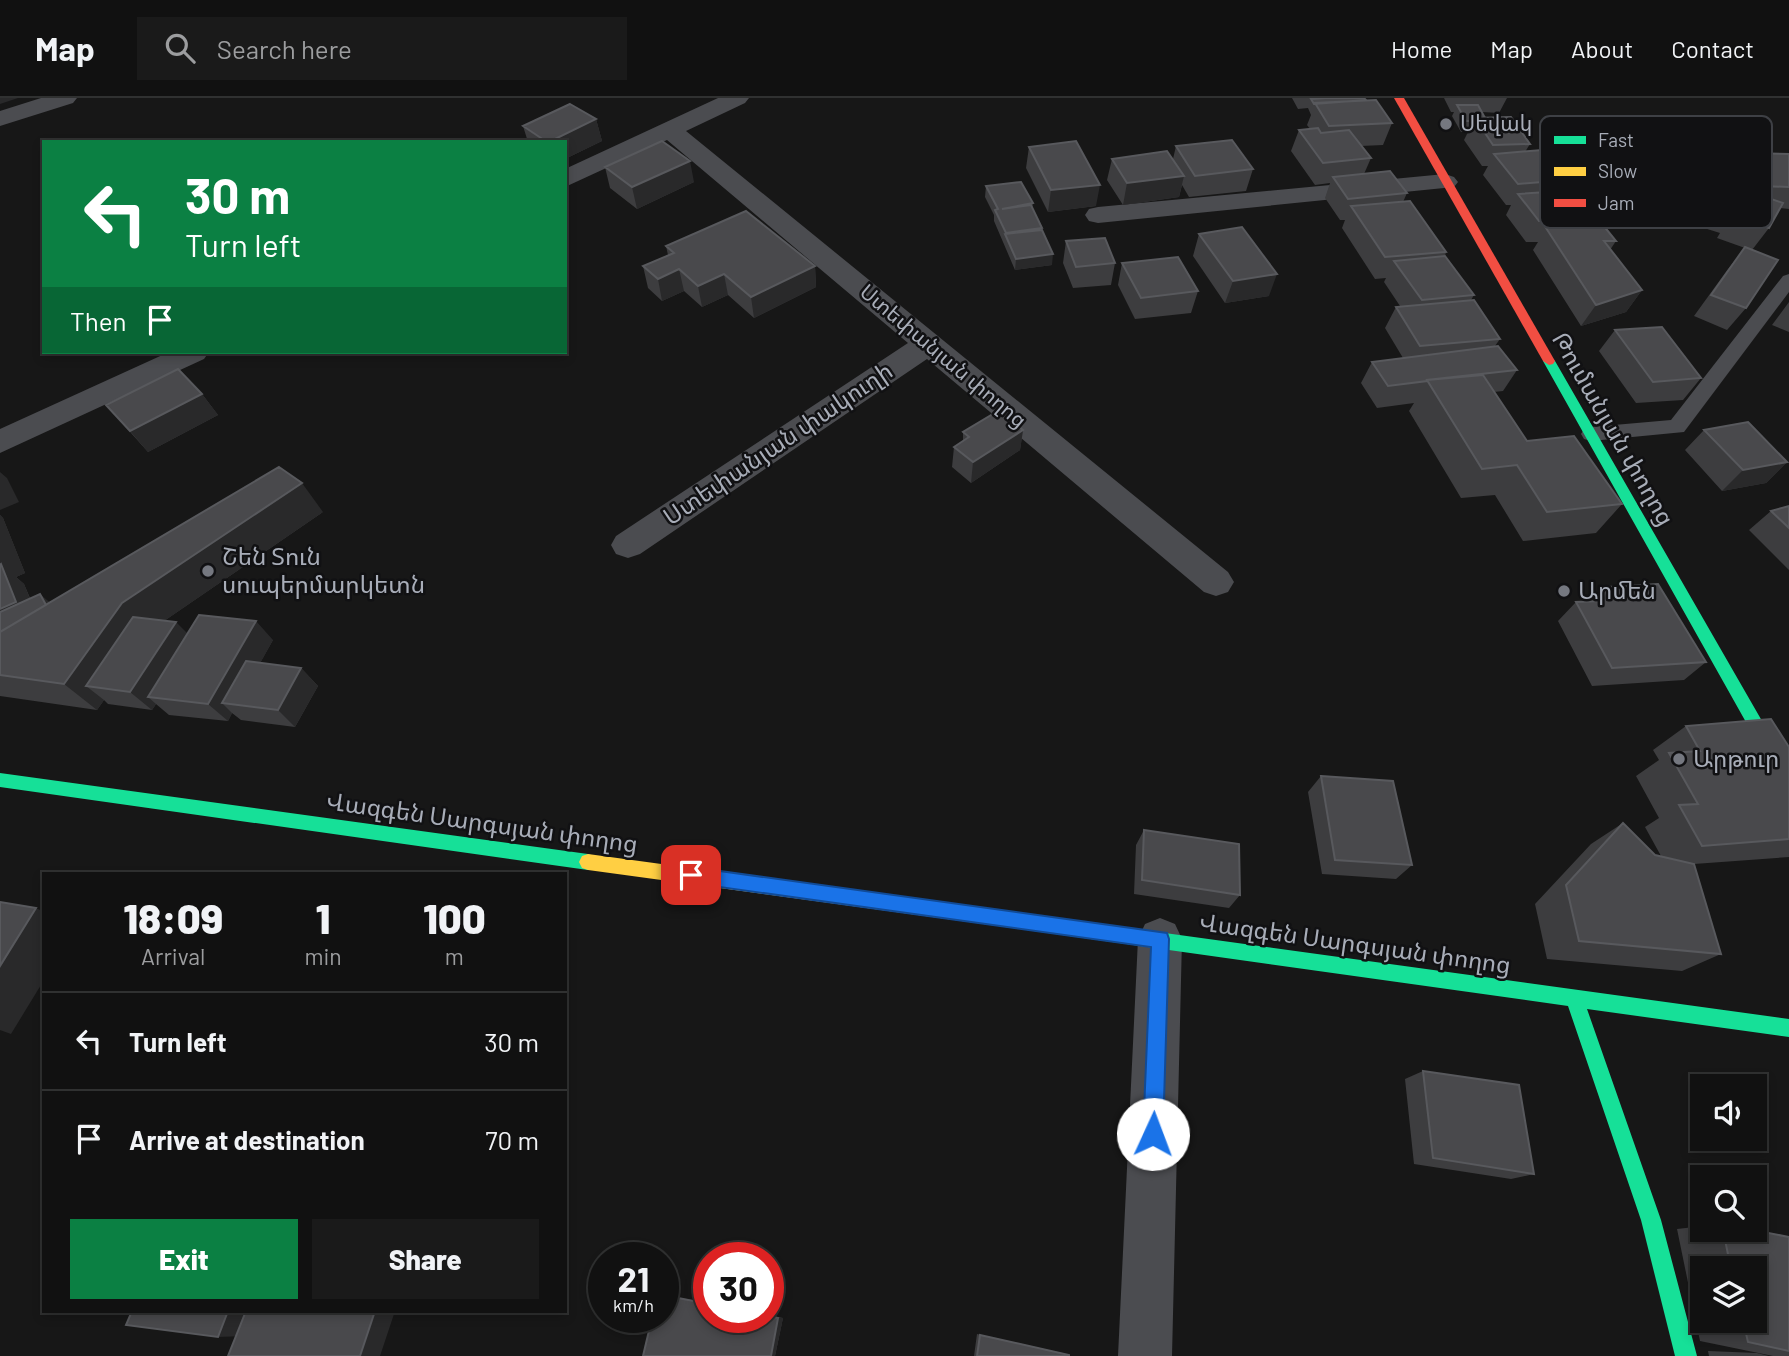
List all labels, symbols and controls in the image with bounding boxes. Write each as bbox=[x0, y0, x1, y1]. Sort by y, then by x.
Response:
search box bbox=[137, 17, 627, 80]
text: Map bbox=[35, 28, 95, 68]
icon: search bbox=[161, 29, 199, 67]
text: Search here bbox=[217, 33, 352, 64]
text: Home bbox=[1391, 34, 1452, 63]
text: Map bbox=[1490, 34, 1533, 63]
text: About bbox=[1571, 34, 1633, 63]
text: Contact bbox=[1671, 34, 1754, 63]
place label: Սեվակ bbox=[1460, 110, 1532, 136]
marker: Սեվակ bbox=[1438, 116, 1454, 132]
legend bbox=[1540, 116, 1772, 228]
text: Fast bbox=[1598, 128, 1634, 151]
text: Slow bbox=[1598, 159, 1637, 182]
text: 30 m bbox=[185, 165, 290, 224]
icon: left bbox=[70, 168, 161, 259]
text: Jam bbox=[1598, 191, 1634, 214]
text: Turn left bbox=[185, 225, 302, 263]
street label: Ստեփանյան փողոց bbox=[855, 278, 1032, 433]
icon: arrive bbox=[141, 301, 179, 339]
text: Then bbox=[70, 305, 127, 336]
street label: Թումանյան փողոց bbox=[1546, 326, 1682, 531]
street label: Ստեփանյան փակուղի bbox=[657, 355, 898, 531]
place label: Շեն Տուն սուպերմարկետն bbox=[222, 541, 425, 599]
marker: Շեն Տուն սուպերմարկետն bbox=[200, 563, 216, 579]
place label: Արմեն bbox=[1578, 575, 1656, 605]
marker: Արմեն bbox=[1556, 583, 1572, 599]
place label: Արթուր bbox=[1693, 743, 1779, 773]
marker: Արթուր bbox=[1671, 751, 1687, 767]
street label: Վազգեն Սարգսյան փողոց bbox=[325, 785, 640, 859]
pin bbox=[661, 845, 721, 905]
icon: arrive bbox=[672, 856, 710, 894]
text: 18:09 bbox=[123, 892, 223, 942]
text: 1 bbox=[316, 892, 331, 942]
text: 100 bbox=[423, 892, 486, 942]
street label: Վազգեն Սարգսյան փողոց bbox=[1198, 906, 1513, 980]
text: Arrival bbox=[141, 942, 205, 970]
text: min bbox=[304, 942, 342, 970]
text: m bbox=[445, 942, 464, 970]
icon: left bbox=[70, 1022, 108, 1060]
text: Turn left bbox=[129, 1026, 227, 1057]
text: 30 m bbox=[484, 1026, 539, 1057]
map controls bbox=[1690, 1074, 1767, 1333]
button: sound bbox=[1690, 1074, 1767, 1151]
position arrow bbox=[1116, 1097, 1190, 1171]
icon: arrive bbox=[70, 1120, 108, 1158]
text: Arrive at destination bbox=[129, 1124, 365, 1155]
text: 70 m bbox=[485, 1124, 539, 1155]
button: search bbox=[1690, 1165, 1767, 1242]
button: Exit bbox=[70, 1219, 298, 1299]
button: Share bbox=[312, 1219, 539, 1299]
speed limit sign: 30 bbox=[693, 1242, 784, 1333]
button: layers bbox=[1690, 1256, 1767, 1333]
text: 21 bbox=[618, 1257, 649, 1299]
text: km/h bbox=[613, 1294, 654, 1316]

